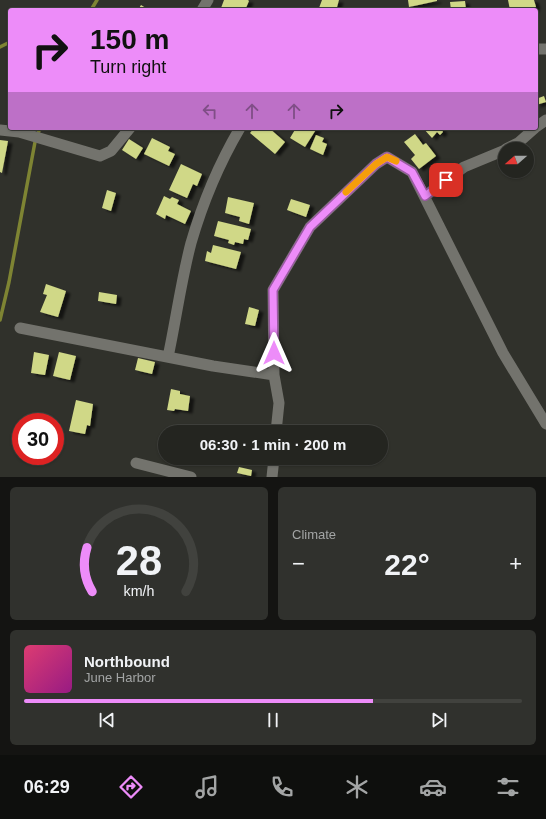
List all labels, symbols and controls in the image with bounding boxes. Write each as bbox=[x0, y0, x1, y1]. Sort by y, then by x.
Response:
icon: right bbox=[24, 24, 76, 76]
text: 150 m bbox=[90, 24, 169, 55]
text: Turn right bbox=[90, 57, 166, 77]
icon: left bbox=[199, 100, 221, 122]
icon: ahead bbox=[241, 100, 263, 122]
icon: ahead bbox=[283, 100, 305, 122]
icon: right bbox=[325, 100, 347, 122]
north arrow bbox=[498, 142, 534, 178]
map controls bbox=[498, 142, 534, 178]
pin bbox=[429, 163, 463, 197]
icon: arrive bbox=[435, 169, 457, 191]
position arrow bbox=[253, 332, 295, 374]
speed limit sign: 30 bbox=[12, 413, 64, 465]
text: 06:30 · 1 min · 200 m bbox=[200, 436, 346, 453]
text: Climate bbox=[292, 527, 336, 542]
text: 28 bbox=[116, 536, 162, 583]
text: 22° bbox=[384, 548, 430, 581]
text: − bbox=[292, 551, 305, 576]
text: + bbox=[509, 551, 522, 576]
text: km/h bbox=[124, 582, 155, 598]
text: Northbound bbox=[84, 653, 170, 670]
text: June Harbor bbox=[84, 670, 156, 685]
icon: previous bbox=[96, 709, 118, 731]
icon: pause bbox=[262, 709, 284, 731]
icon: next bbox=[428, 709, 450, 731]
icon: directions bbox=[117, 773, 145, 801]
icon: music bbox=[193, 773, 221, 801]
icon: phone bbox=[268, 773, 296, 801]
icon: climate bbox=[343, 773, 371, 801]
icon: car bbox=[419, 773, 447, 801]
icon: filters bbox=[494, 773, 522, 801]
text: 06:29 bbox=[24, 777, 70, 797]

